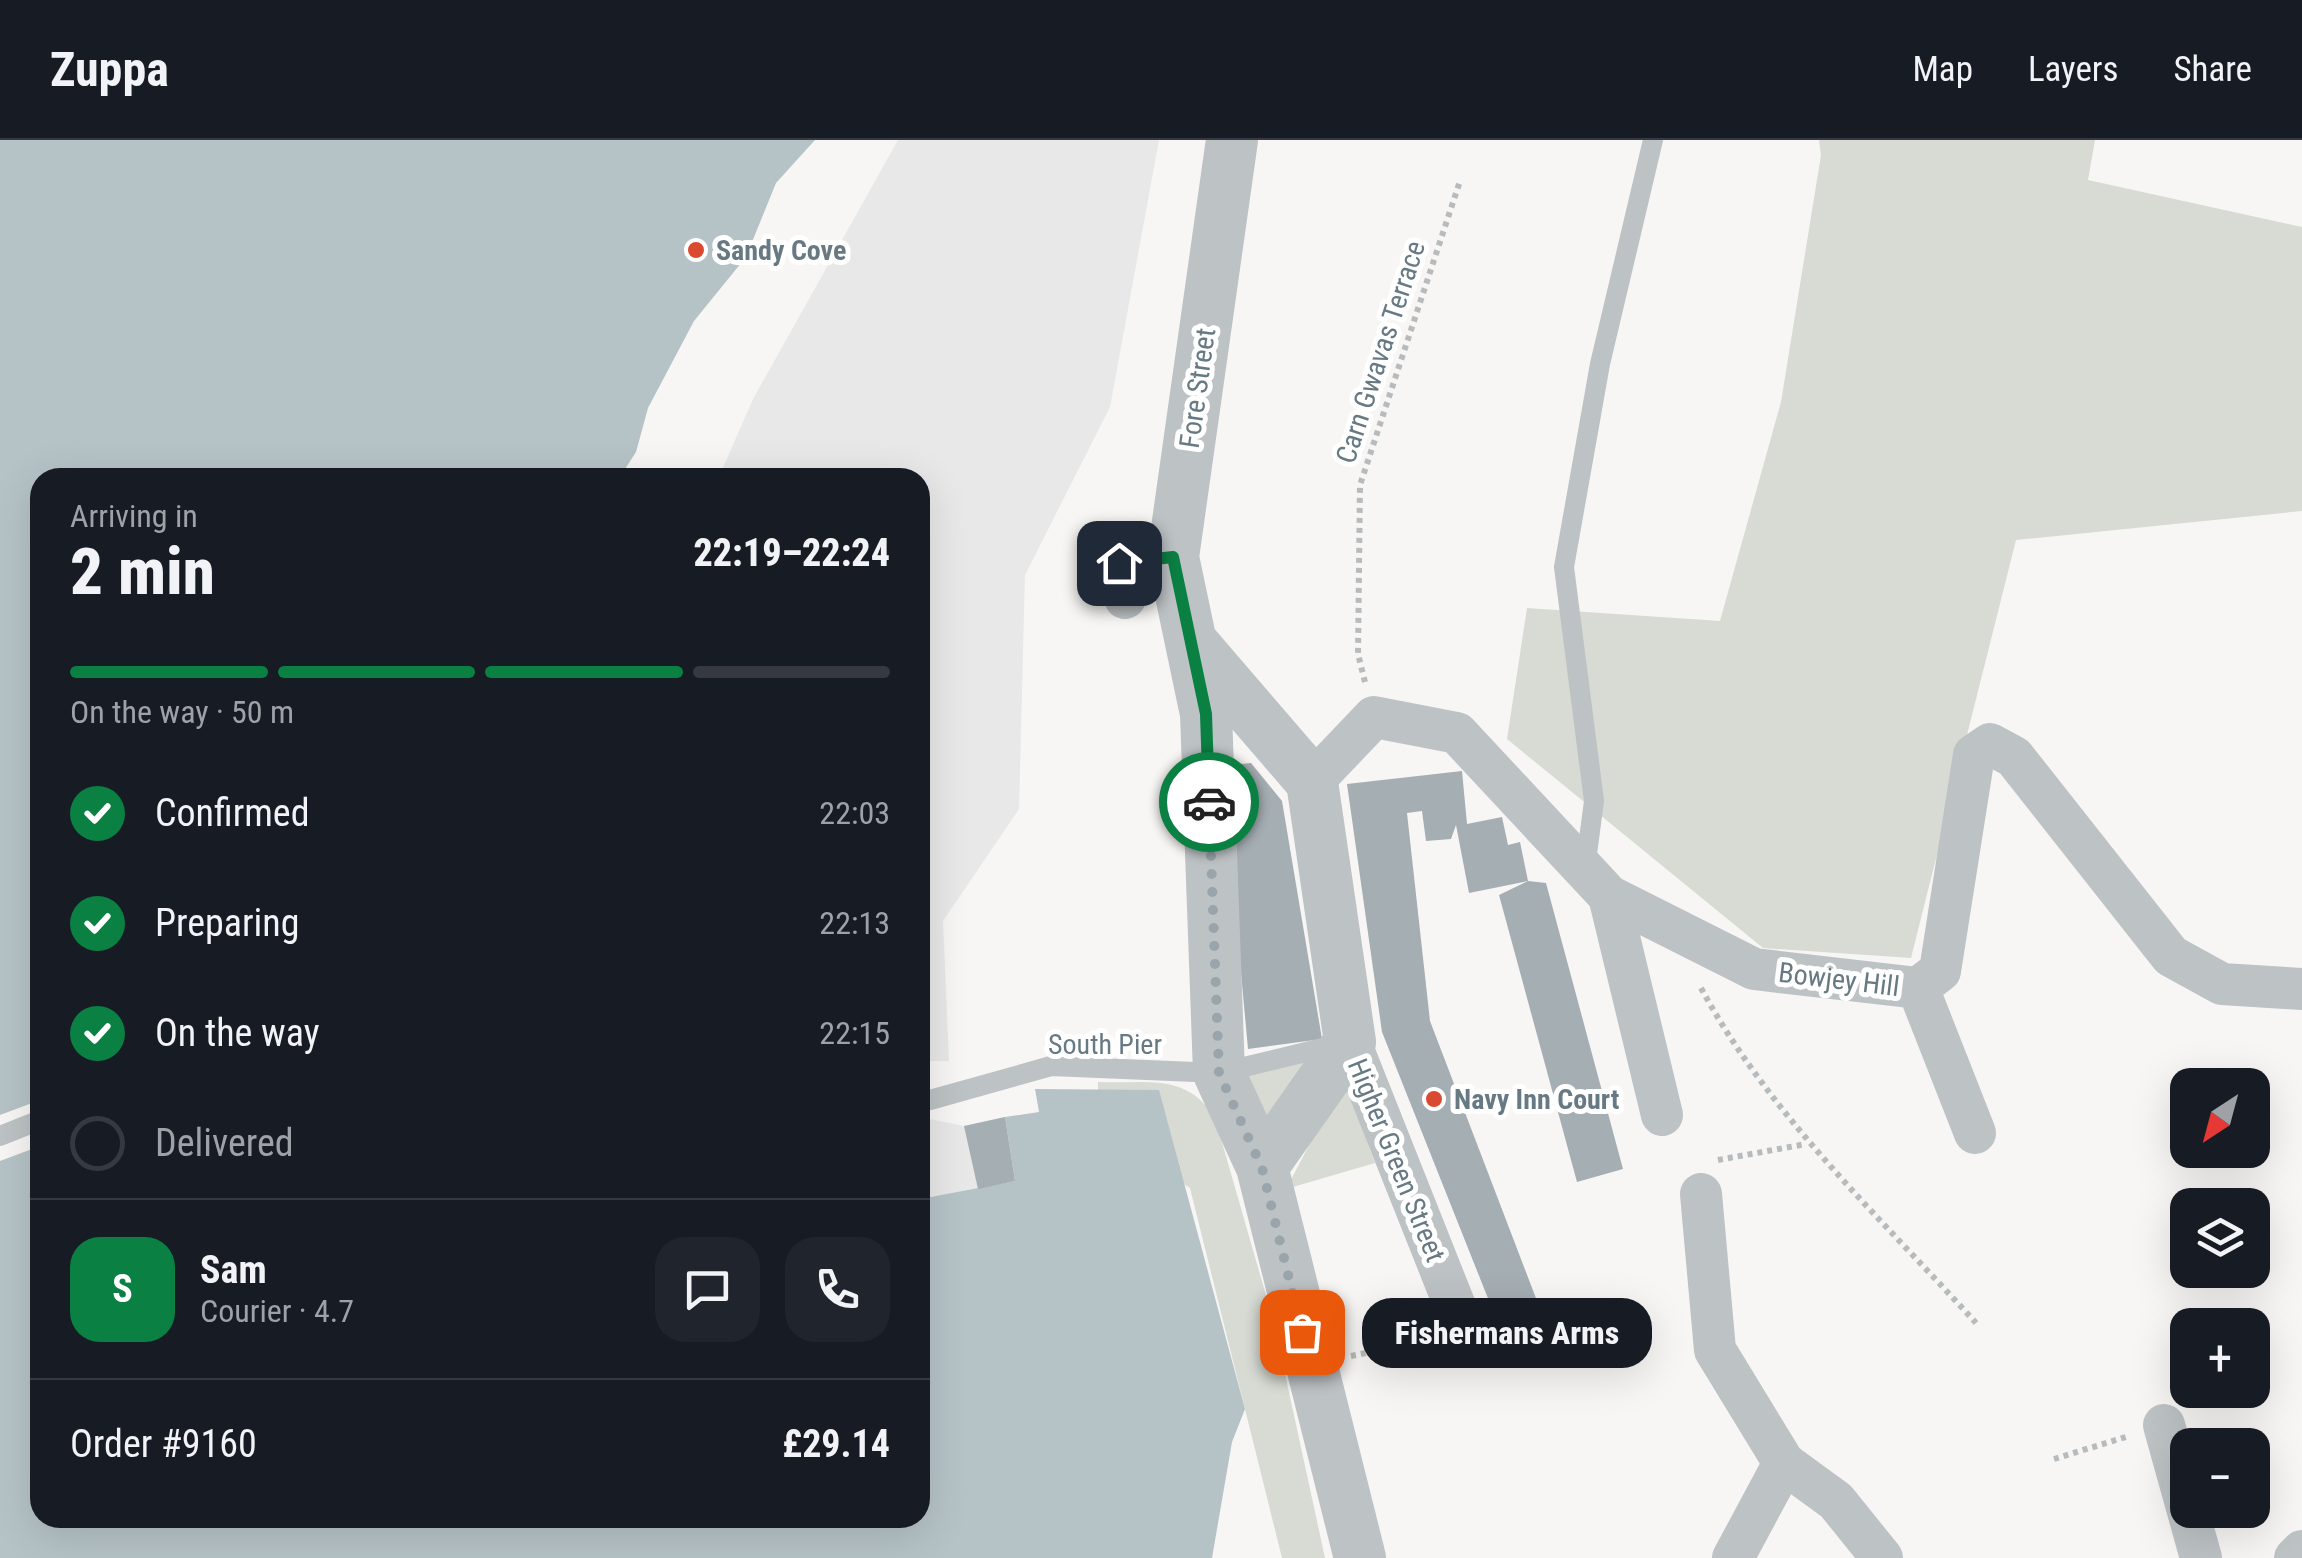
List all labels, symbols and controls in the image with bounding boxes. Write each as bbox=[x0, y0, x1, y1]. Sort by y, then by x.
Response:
text: Zuppa bbox=[50, 41, 169, 98]
text: Map bbox=[1912, 49, 1973, 90]
text: Layers bbox=[2028, 49, 2118, 90]
text: Share bbox=[2173, 49, 2252, 90]
place label: Sandy Cove bbox=[716, 234, 846, 267]
street label: Carn Gwavas Terrace bbox=[1329, 237, 1432, 468]
marker: Sandy Cove bbox=[685, 239, 707, 261]
street label: Fore Street bbox=[1173, 326, 1222, 450]
text: Arriving in bbox=[70, 497, 198, 535]
pin bbox=[1077, 521, 1162, 606]
text: 22:19–22:24 bbox=[693, 531, 890, 575]
text: 2 min bbox=[70, 534, 215, 610]
icon: home bbox=[1092, 536, 1147, 591]
text: On the way · 50 m bbox=[70, 693, 294, 731]
courier bbox=[1159, 752, 1259, 852]
icon: car bbox=[1182, 775, 1237, 830]
icon: check bbox=[70, 786, 125, 841]
text: Confirmed bbox=[155, 791, 310, 835]
text: 22:03 bbox=[819, 794, 890, 832]
icon: check bbox=[70, 896, 125, 951]
text: Preparing bbox=[155, 901, 300, 945]
text: 22:13 bbox=[819, 904, 890, 942]
street label: Bowjey Hill bbox=[1777, 956, 1901, 1003]
icon: check bbox=[70, 1006, 125, 1061]
text: On the way bbox=[155, 1011, 320, 1055]
text: 22:15 bbox=[819, 1014, 890, 1052]
street label: South Pier bbox=[1048, 1028, 1162, 1061]
street label: Higher Green Street bbox=[1341, 1054, 1452, 1266]
north arrow bbox=[2170, 1068, 2270, 1168]
map controls bbox=[2170, 1068, 2270, 1528]
place label: Navy Inn Court bbox=[1454, 1083, 1619, 1116]
marker: Navy Inn Court bbox=[1423, 1088, 1445, 1110]
text: Delivered bbox=[155, 1121, 294, 1165]
button: layers bbox=[2170, 1188, 2270, 1288]
button: chat bbox=[655, 1237, 760, 1342]
button: phone bbox=[785, 1237, 890, 1342]
text: Sam bbox=[200, 1248, 267, 1292]
text: S bbox=[112, 1267, 133, 1311]
pin bbox=[1260, 1290, 1345, 1375]
text: Courier · 4.7 bbox=[200, 1292, 354, 1330]
callout: Fishermans Arms bbox=[1362, 1297, 1652, 1367]
icon: bag bbox=[1275, 1305, 1330, 1360]
button: + bbox=[2170, 1308, 2270, 1408]
text: Fishermans Arms bbox=[1395, 1314, 1619, 1352]
text: Order #9160 bbox=[70, 1422, 257, 1466]
text: £29.14 bbox=[782, 1422, 890, 1466]
button: − bbox=[2170, 1428, 2270, 1528]

